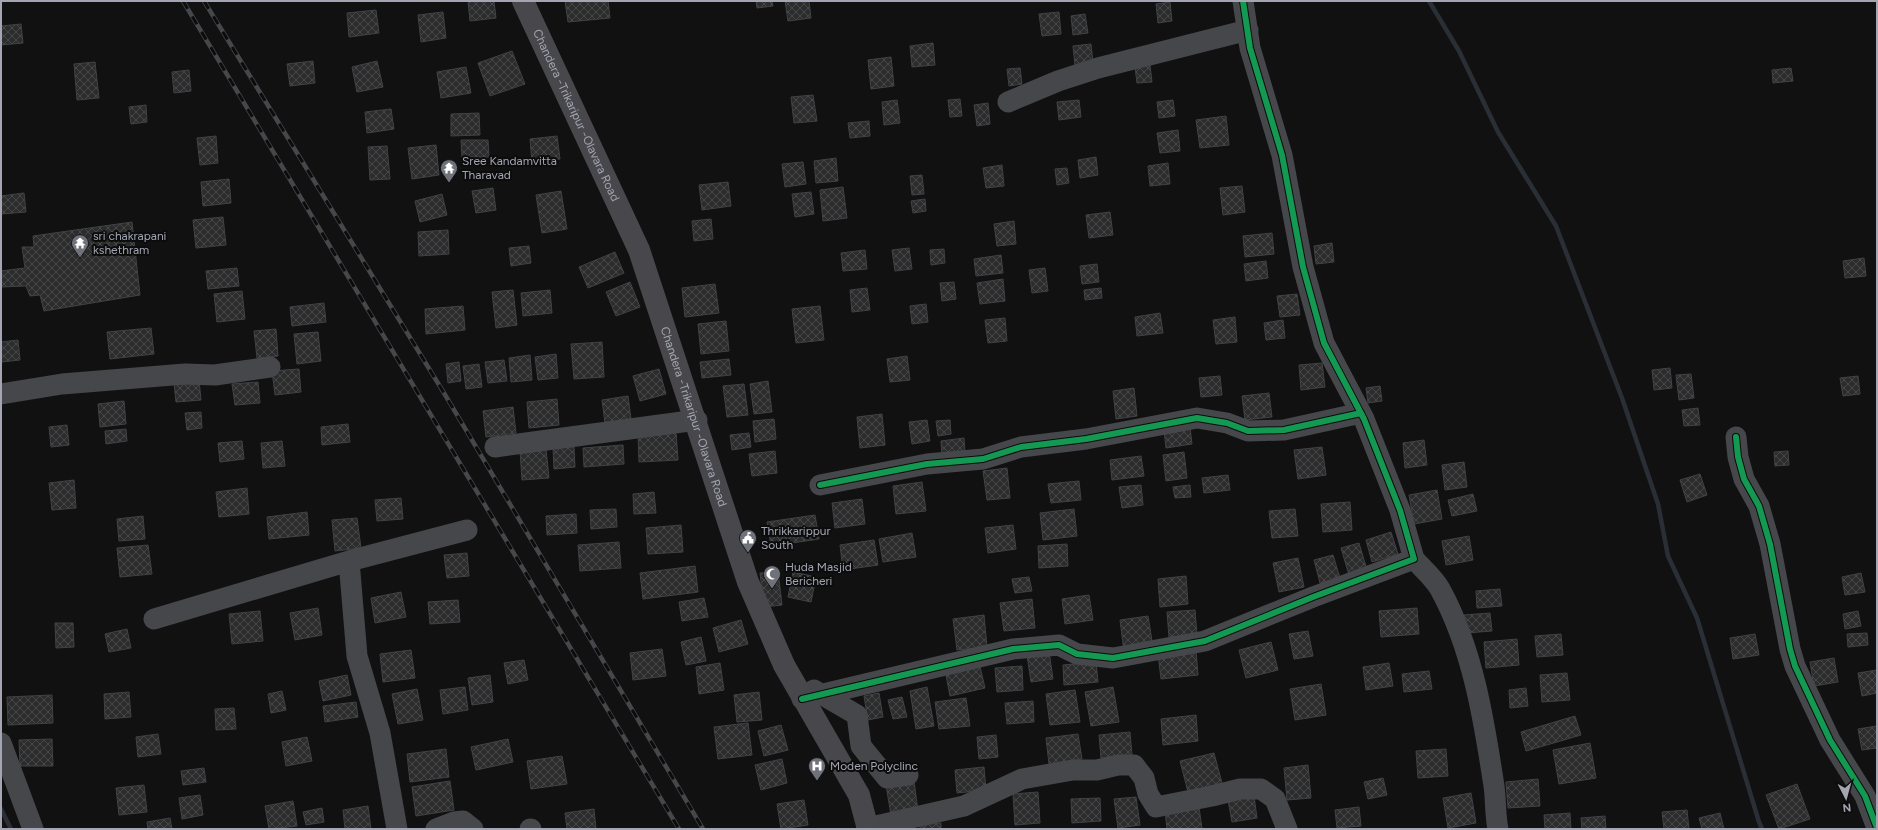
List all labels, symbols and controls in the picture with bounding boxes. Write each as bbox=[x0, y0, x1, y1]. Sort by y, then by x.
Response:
street label: Chandera -Trikaripur -Olavara Road bbox=[530, 27, 622, 204]
place label: Sree Kandamvitta Tharavad bbox=[462, 154, 557, 182]
temple icon: Sree Kandamvitta Tharavad bbox=[439, 158, 459, 183]
place label: sri chakrapani kshethram bbox=[93, 229, 166, 257]
temple icon: sri chakrapani kshethram bbox=[70, 233, 90, 258]
street label: Chandera -Trikaripur -Olavara Road bbox=[658, 325, 730, 508]
place label: Thrikkarippur South bbox=[761, 524, 831, 552]
public building icon: Thrikkarippur South bbox=[738, 528, 758, 553]
place label: Huda Masjid Bericheri bbox=[785, 560, 852, 588]
mosque icon: Huda Masjid Bericheri bbox=[762, 564, 782, 589]
hospital icon: Moden Polyclinc bbox=[807, 756, 827, 781]
place label: Moden Polyclinc bbox=[830, 759, 919, 773]
north arrow bbox=[1826, 778, 1866, 818]
text: N bbox=[1842, 801, 1852, 814]

